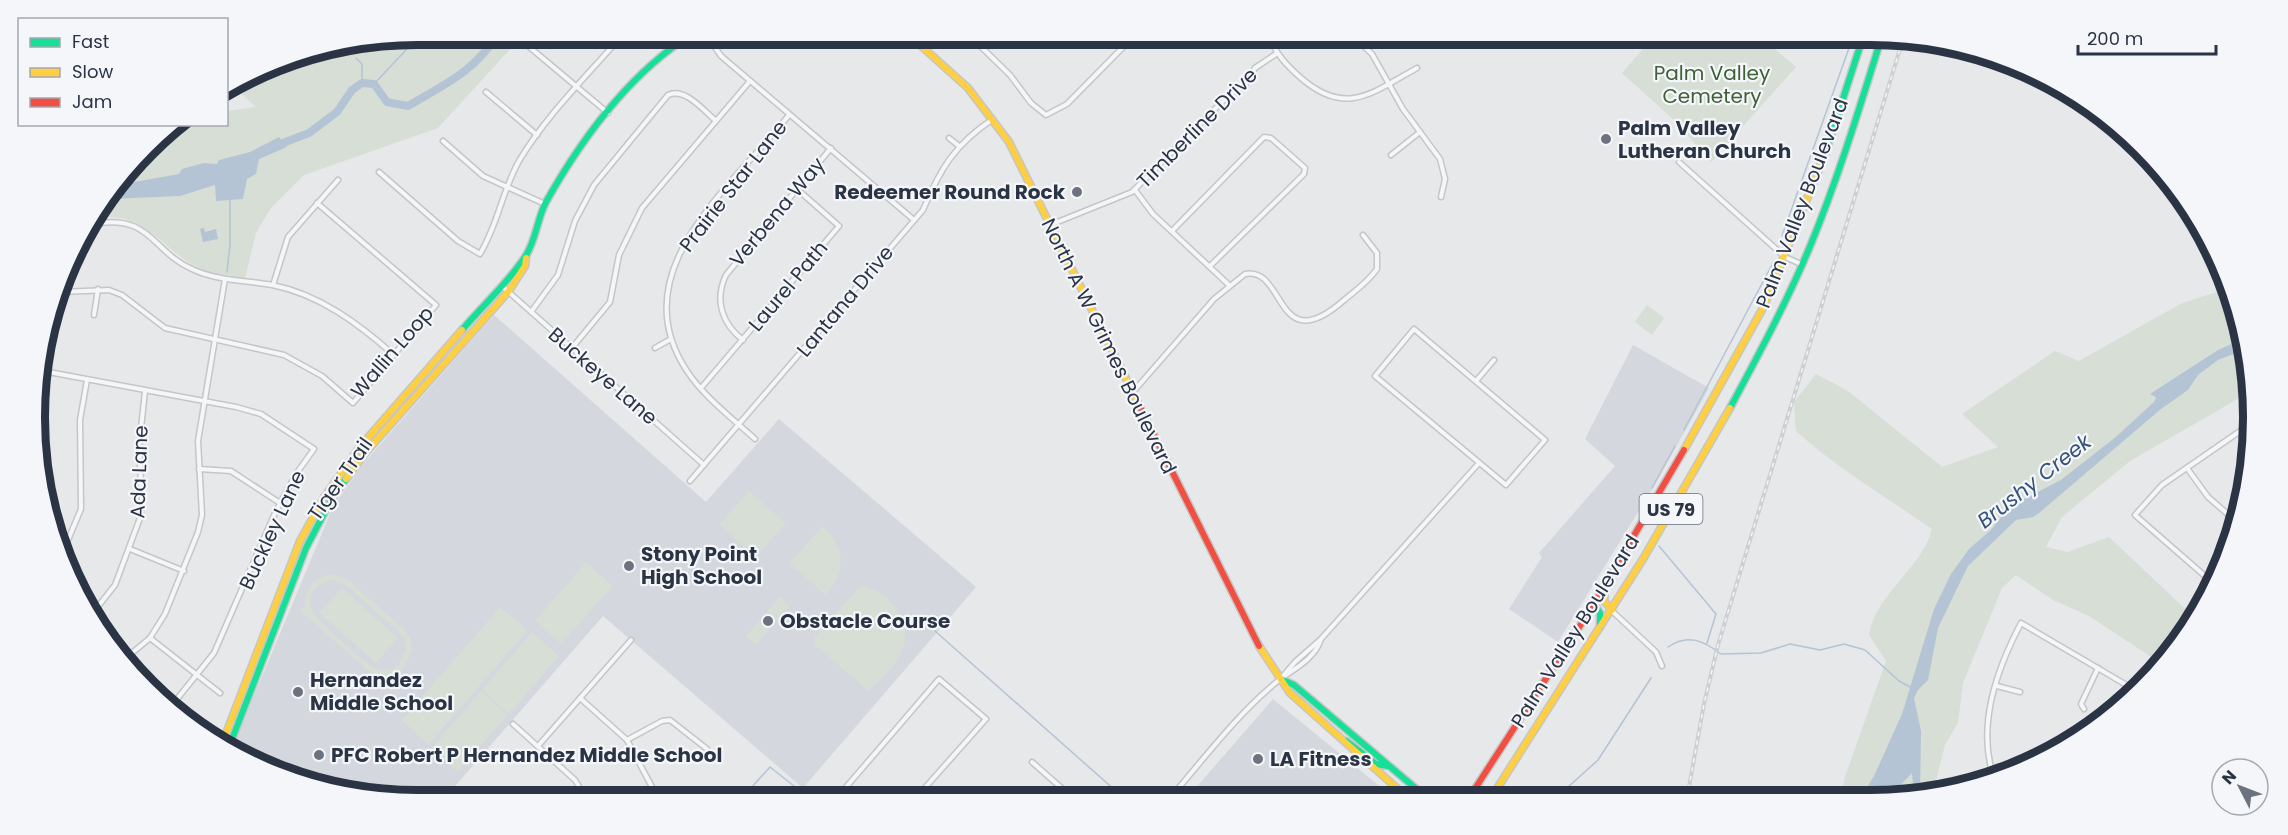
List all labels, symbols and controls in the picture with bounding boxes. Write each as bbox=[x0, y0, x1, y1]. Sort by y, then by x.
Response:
legend bbox=[18, 18, 228, 126]
scale bar bbox=[2078, 18, 2216, 56]
text: 200 m bbox=[2087, 26, 2143, 51]
text: Fast bbox=[72, 29, 109, 54]
text: Slow bbox=[72, 59, 114, 84]
park label: Palm Valley Cemetery bbox=[1654, 59, 1770, 110]
street label: Timberline Drive bbox=[1130, 61, 1264, 195]
text: Jam bbox=[72, 89, 112, 114]
street label: Palm Valley Boulevard bbox=[1749, 94, 1855, 312]
street label: Prairie Star Lane bbox=[673, 114, 793, 258]
place label: Palm Valley Lutheran Church bbox=[1618, 114, 1791, 165]
marker: Palm Valley Lutheran Church bbox=[1599, 132, 1613, 146]
street label: Verbena Way bbox=[723, 151, 831, 273]
place label: Redeemer Round Rock bbox=[834, 178, 1066, 206]
marker: Redeemer Round Rock bbox=[1070, 185, 1084, 199]
street label: North A W Grimes Boulevard bbox=[1035, 214, 1183, 478]
street label: Laurel Path bbox=[742, 235, 834, 337]
street label: Lantana Drive bbox=[790, 239, 900, 363]
street label: Wallin Loop bbox=[344, 300, 440, 404]
street label: Buckeye Lane bbox=[542, 321, 664, 431]
street label: Ada Lane bbox=[123, 425, 155, 519]
water label: Brushy Creek bbox=[1971, 427, 2098, 535]
street label: Tiger Trail bbox=[301, 432, 379, 526]
street label: Buckley Lane bbox=[232, 466, 312, 594]
road number: US 79 bbox=[1640, 494, 1702, 524]
street label: Palm Valley Boulevard bbox=[1504, 529, 1646, 733]
place label: Stony Point High School bbox=[641, 540, 762, 591]
marker: Stony Point High School bbox=[622, 559, 636, 573]
place label: Obstacle Course bbox=[780, 607, 950, 635]
marker: Obstacle Course bbox=[761, 614, 775, 628]
place label: Hernandez Middle School bbox=[310, 666, 453, 717]
marker: Hernandez Middle School bbox=[291, 685, 305, 699]
place label: PFC Robert P Hernandez Middle School bbox=[331, 741, 722, 769]
place label: LA Fitness bbox=[1270, 745, 1372, 773]
marker: PFC Robert P Hernandez Middle School bbox=[312, 748, 326, 762]
marker: LA Fitness bbox=[1251, 752, 1265, 766]
north arrow bbox=[2210, 757, 2270, 817]
text: N bbox=[2217, 765, 2242, 789]

